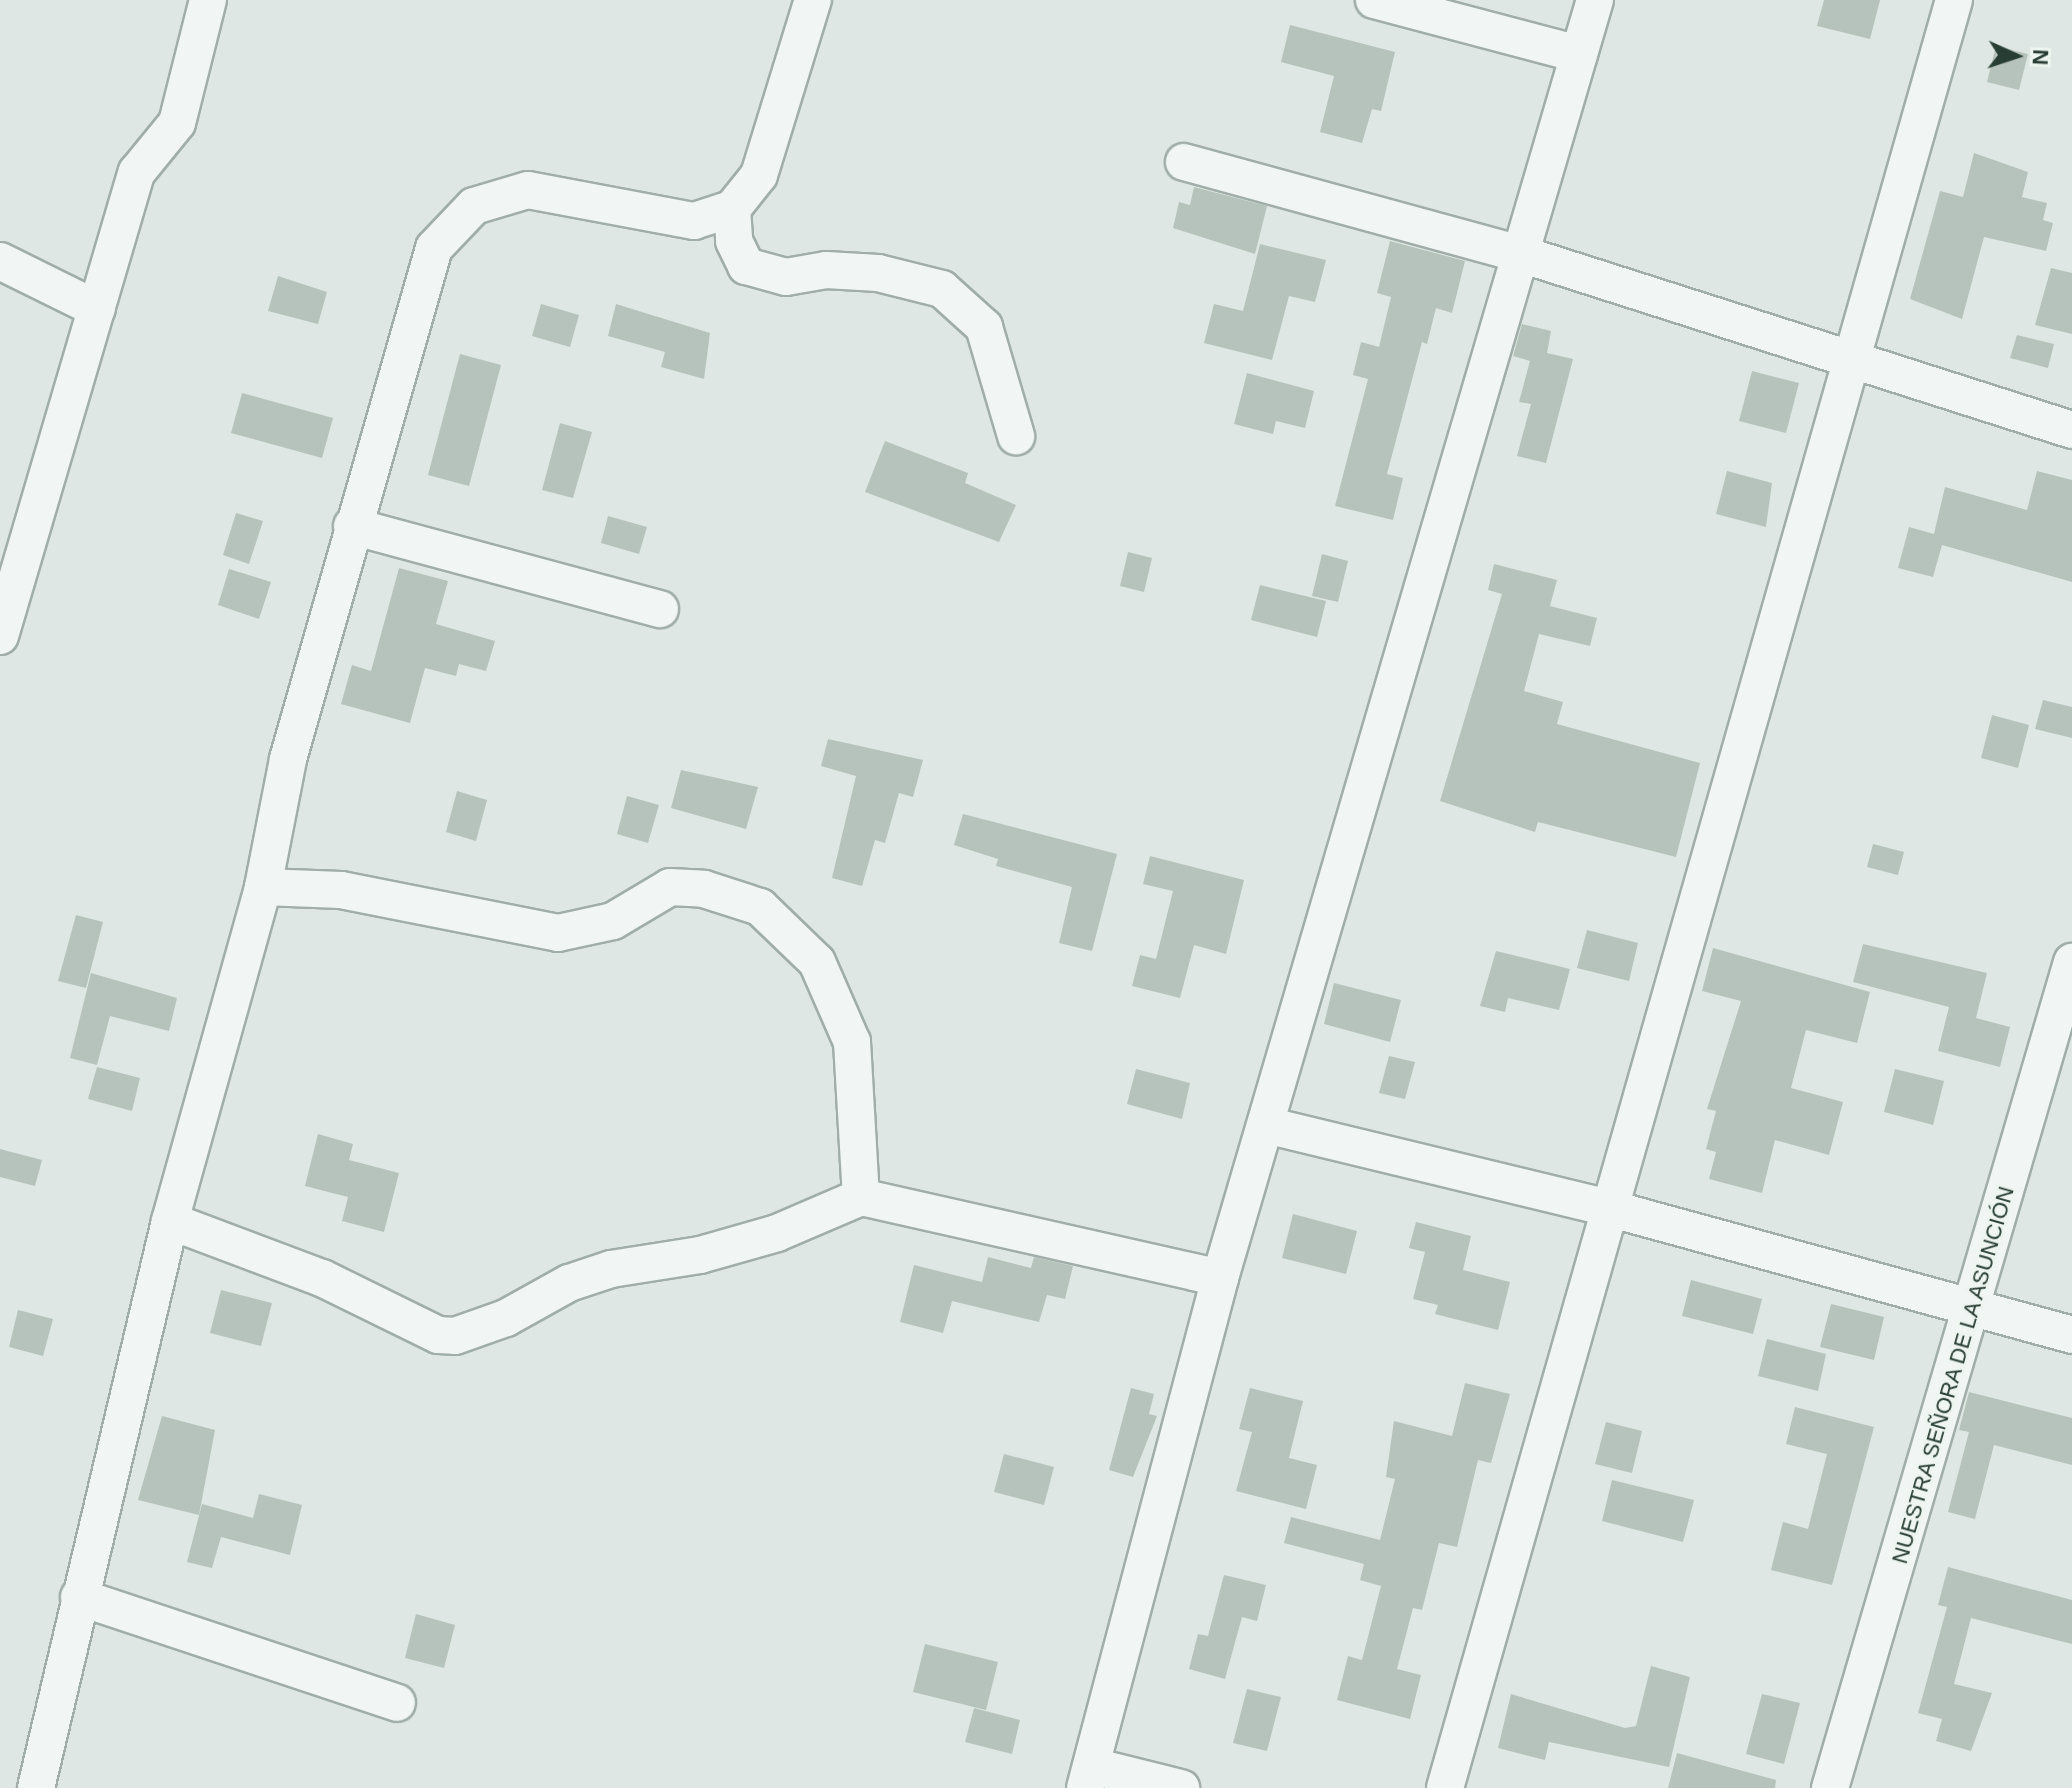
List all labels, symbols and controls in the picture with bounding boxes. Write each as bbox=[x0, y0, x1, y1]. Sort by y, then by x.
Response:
north arrow bbox=[1976, 16, 2056, 96]
text: N bbox=[2028, 49, 2053, 66]
street label: NUESTRA SEÑORA DE LA ASUNCIÓN bbox=[1886, 1181, 2020, 1569]

